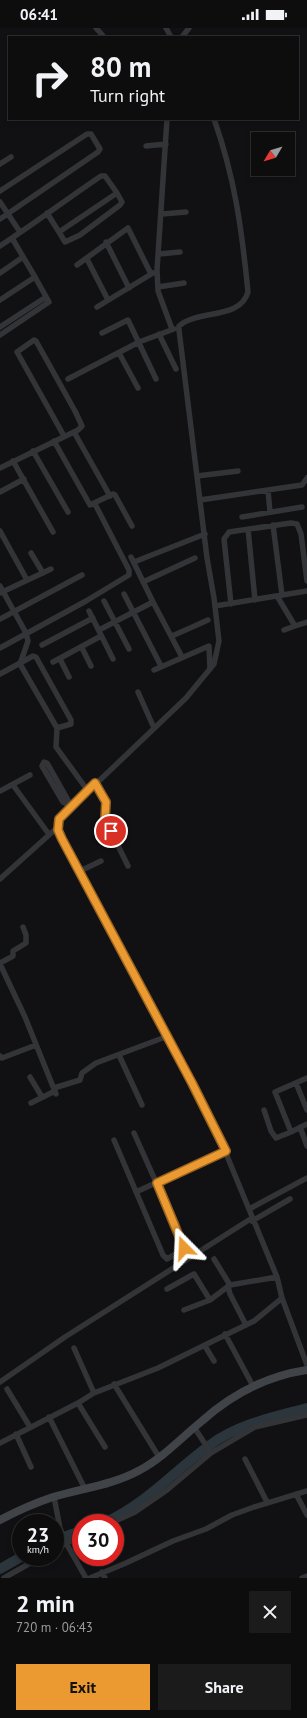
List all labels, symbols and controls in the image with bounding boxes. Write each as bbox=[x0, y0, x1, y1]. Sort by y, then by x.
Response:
text: 06:41 bbox=[20, 5, 58, 24]
text: 80 m bbox=[90, 48, 151, 85]
icon: right bbox=[24, 52, 76, 104]
text: Turn right bbox=[90, 84, 165, 107]
north arrow bbox=[251, 132, 295, 176]
map controls bbox=[251, 132, 295, 176]
pin bbox=[94, 814, 128, 848]
icon: arrive bbox=[100, 820, 122, 842]
position arrow bbox=[163, 1227, 205, 1269]
speed limit sign: 30 bbox=[72, 1514, 124, 1566]
text: 23 bbox=[27, 1522, 49, 1548]
text: km/h bbox=[27, 1543, 49, 1556]
text: 2 min bbox=[16, 1588, 75, 1619]
button: close bbox=[249, 1591, 291, 1633]
text: 720 m · 06:43 bbox=[16, 1619, 93, 1636]
button: Exit bbox=[16, 1664, 150, 1710]
button: Share bbox=[158, 1664, 291, 1710]

